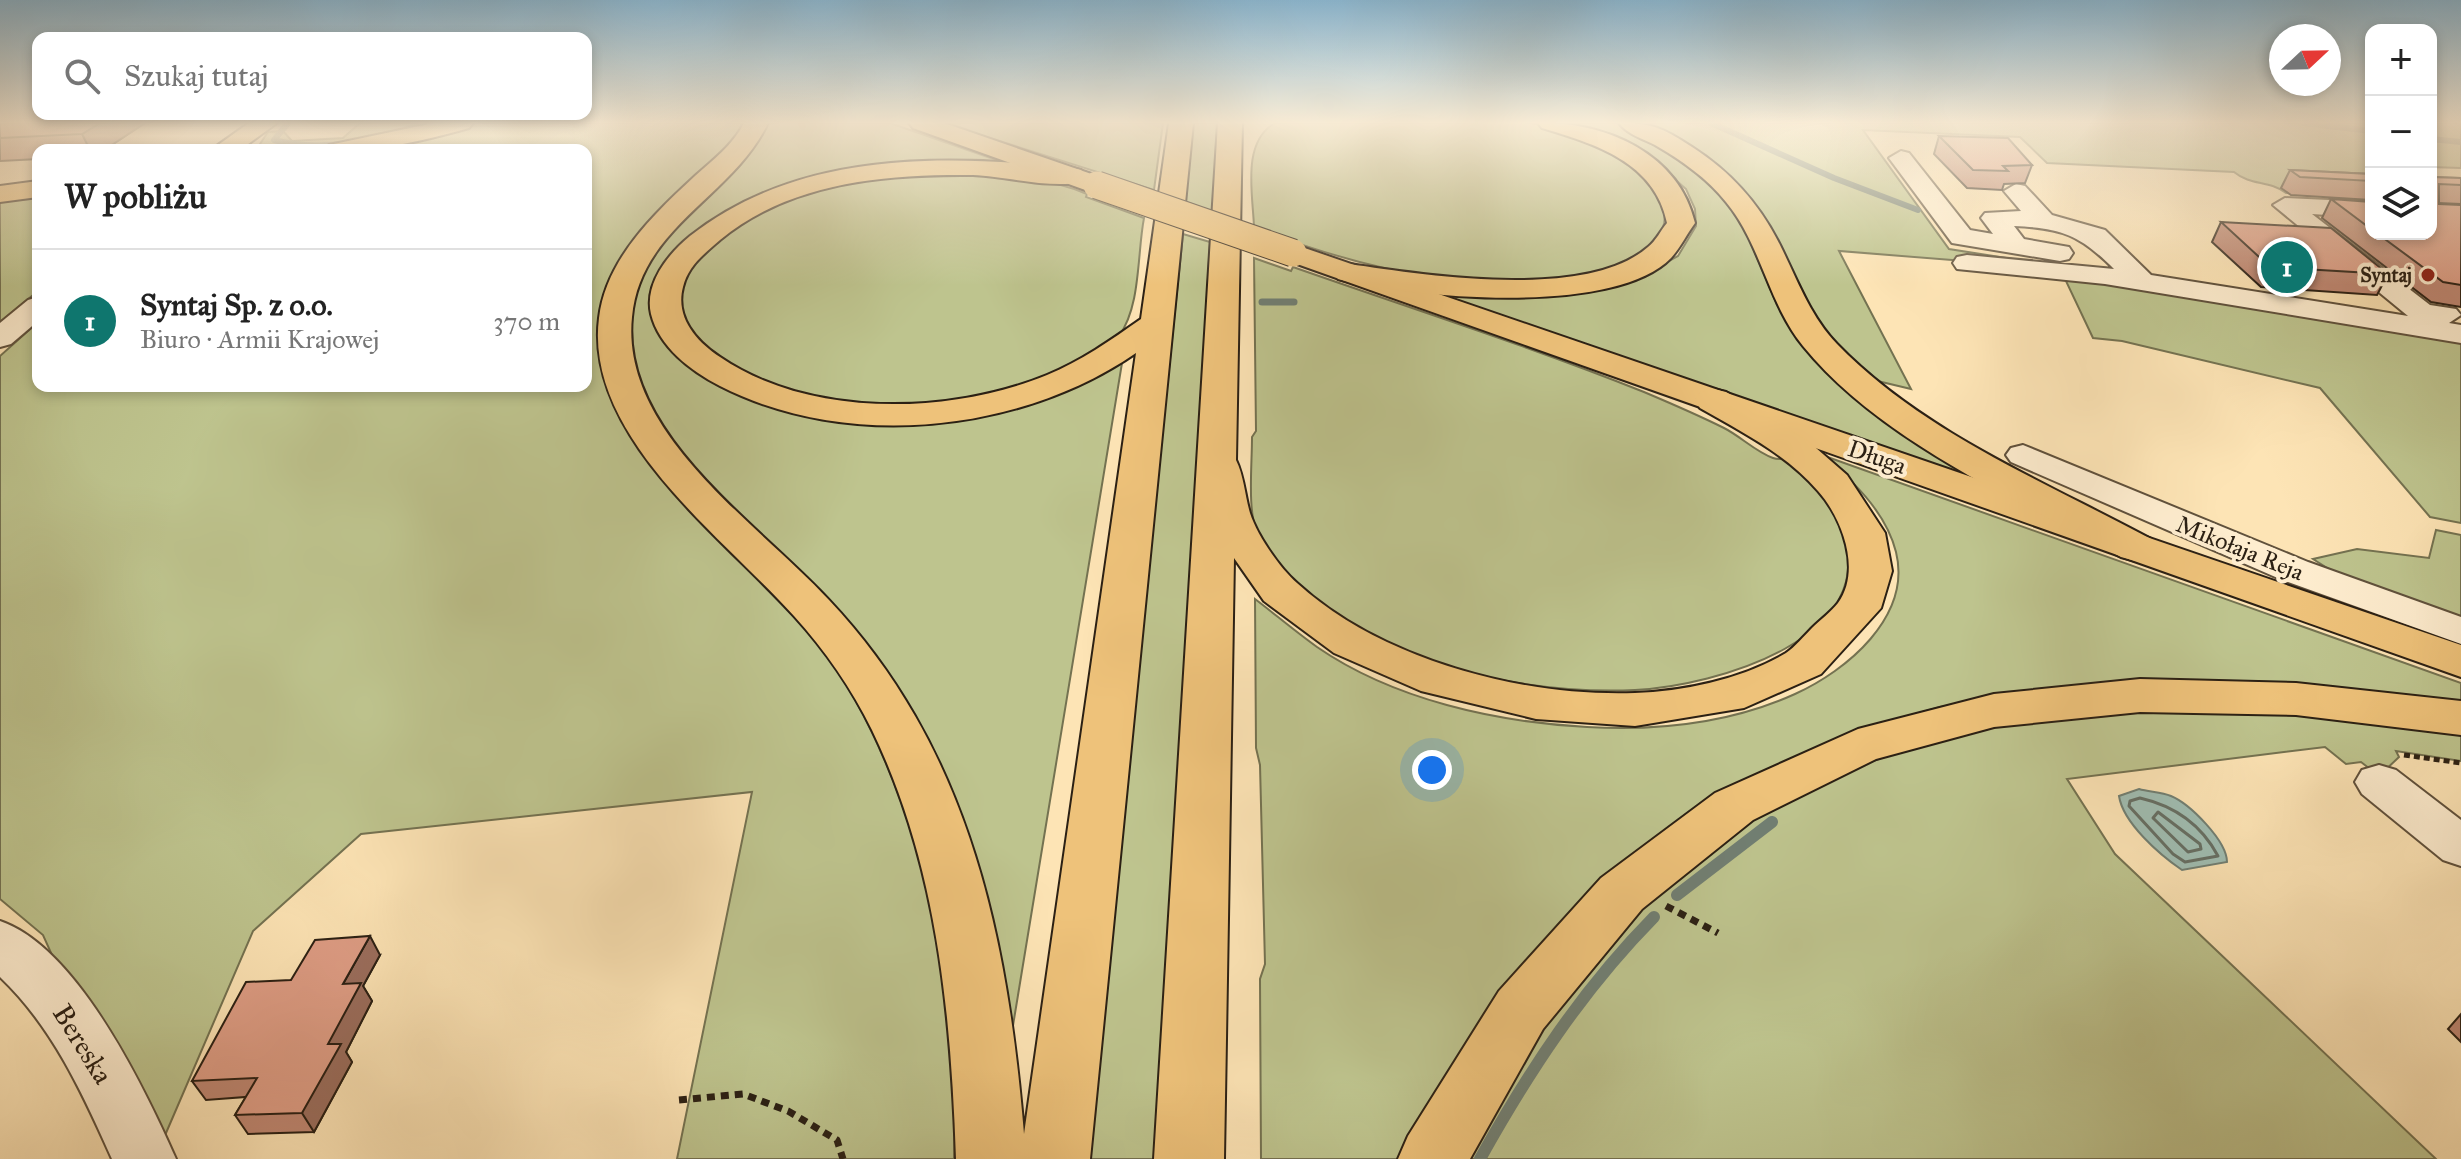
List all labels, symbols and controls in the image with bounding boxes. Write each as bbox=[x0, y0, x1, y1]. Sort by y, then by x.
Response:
north arrow bbox=[2269, 24, 2341, 96]
map controls bbox=[2365, 24, 2437, 240]
button: + bbox=[2365, 24, 2437, 96]
search box bbox=[32, 32, 592, 120]
icon: search bbox=[60, 54, 104, 98]
text: Szukaj tutaj bbox=[124, 58, 269, 94]
button: − bbox=[2365, 96, 2437, 168]
button: layers bbox=[2365, 168, 2437, 240]
text: W pobliżu bbox=[64, 176, 207, 217]
pin: 1 bbox=[2261, 237, 2313, 297]
place label: Syntaj bbox=[2360, 263, 2412, 288]
marker: Syntaj bbox=[2419, 266, 2437, 284]
text: Syntaj Sp. z o.o. bbox=[140, 287, 333, 323]
text: 1 bbox=[85, 305, 95, 337]
text: 370 m bbox=[493, 305, 560, 337]
text: Biuro · Armii Krajowej bbox=[140, 323, 379, 355]
street label: Długa bbox=[1844, 433, 1911, 481]
street label: Mikołaja Reja bbox=[2172, 509, 2309, 587]
your location bbox=[1412, 750, 1452, 790]
street label: Bereska bbox=[45, 998, 121, 1090]

